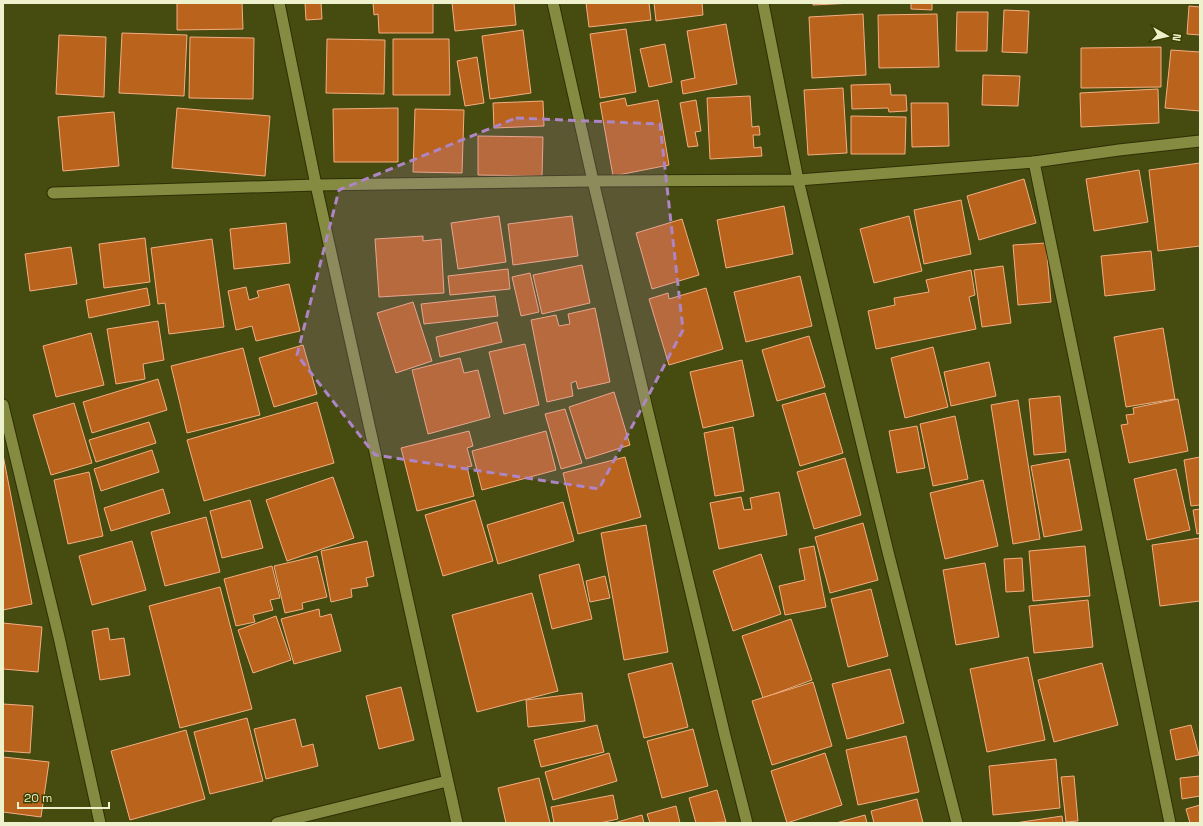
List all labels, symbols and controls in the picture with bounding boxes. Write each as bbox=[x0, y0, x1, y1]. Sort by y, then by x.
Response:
north arrow bbox=[1147, 16, 1187, 56]
text: N bbox=[1169, 33, 1184, 42]
scale bar bbox=[18, 784, 109, 810]
text: 20 m bbox=[24, 790, 52, 806]

